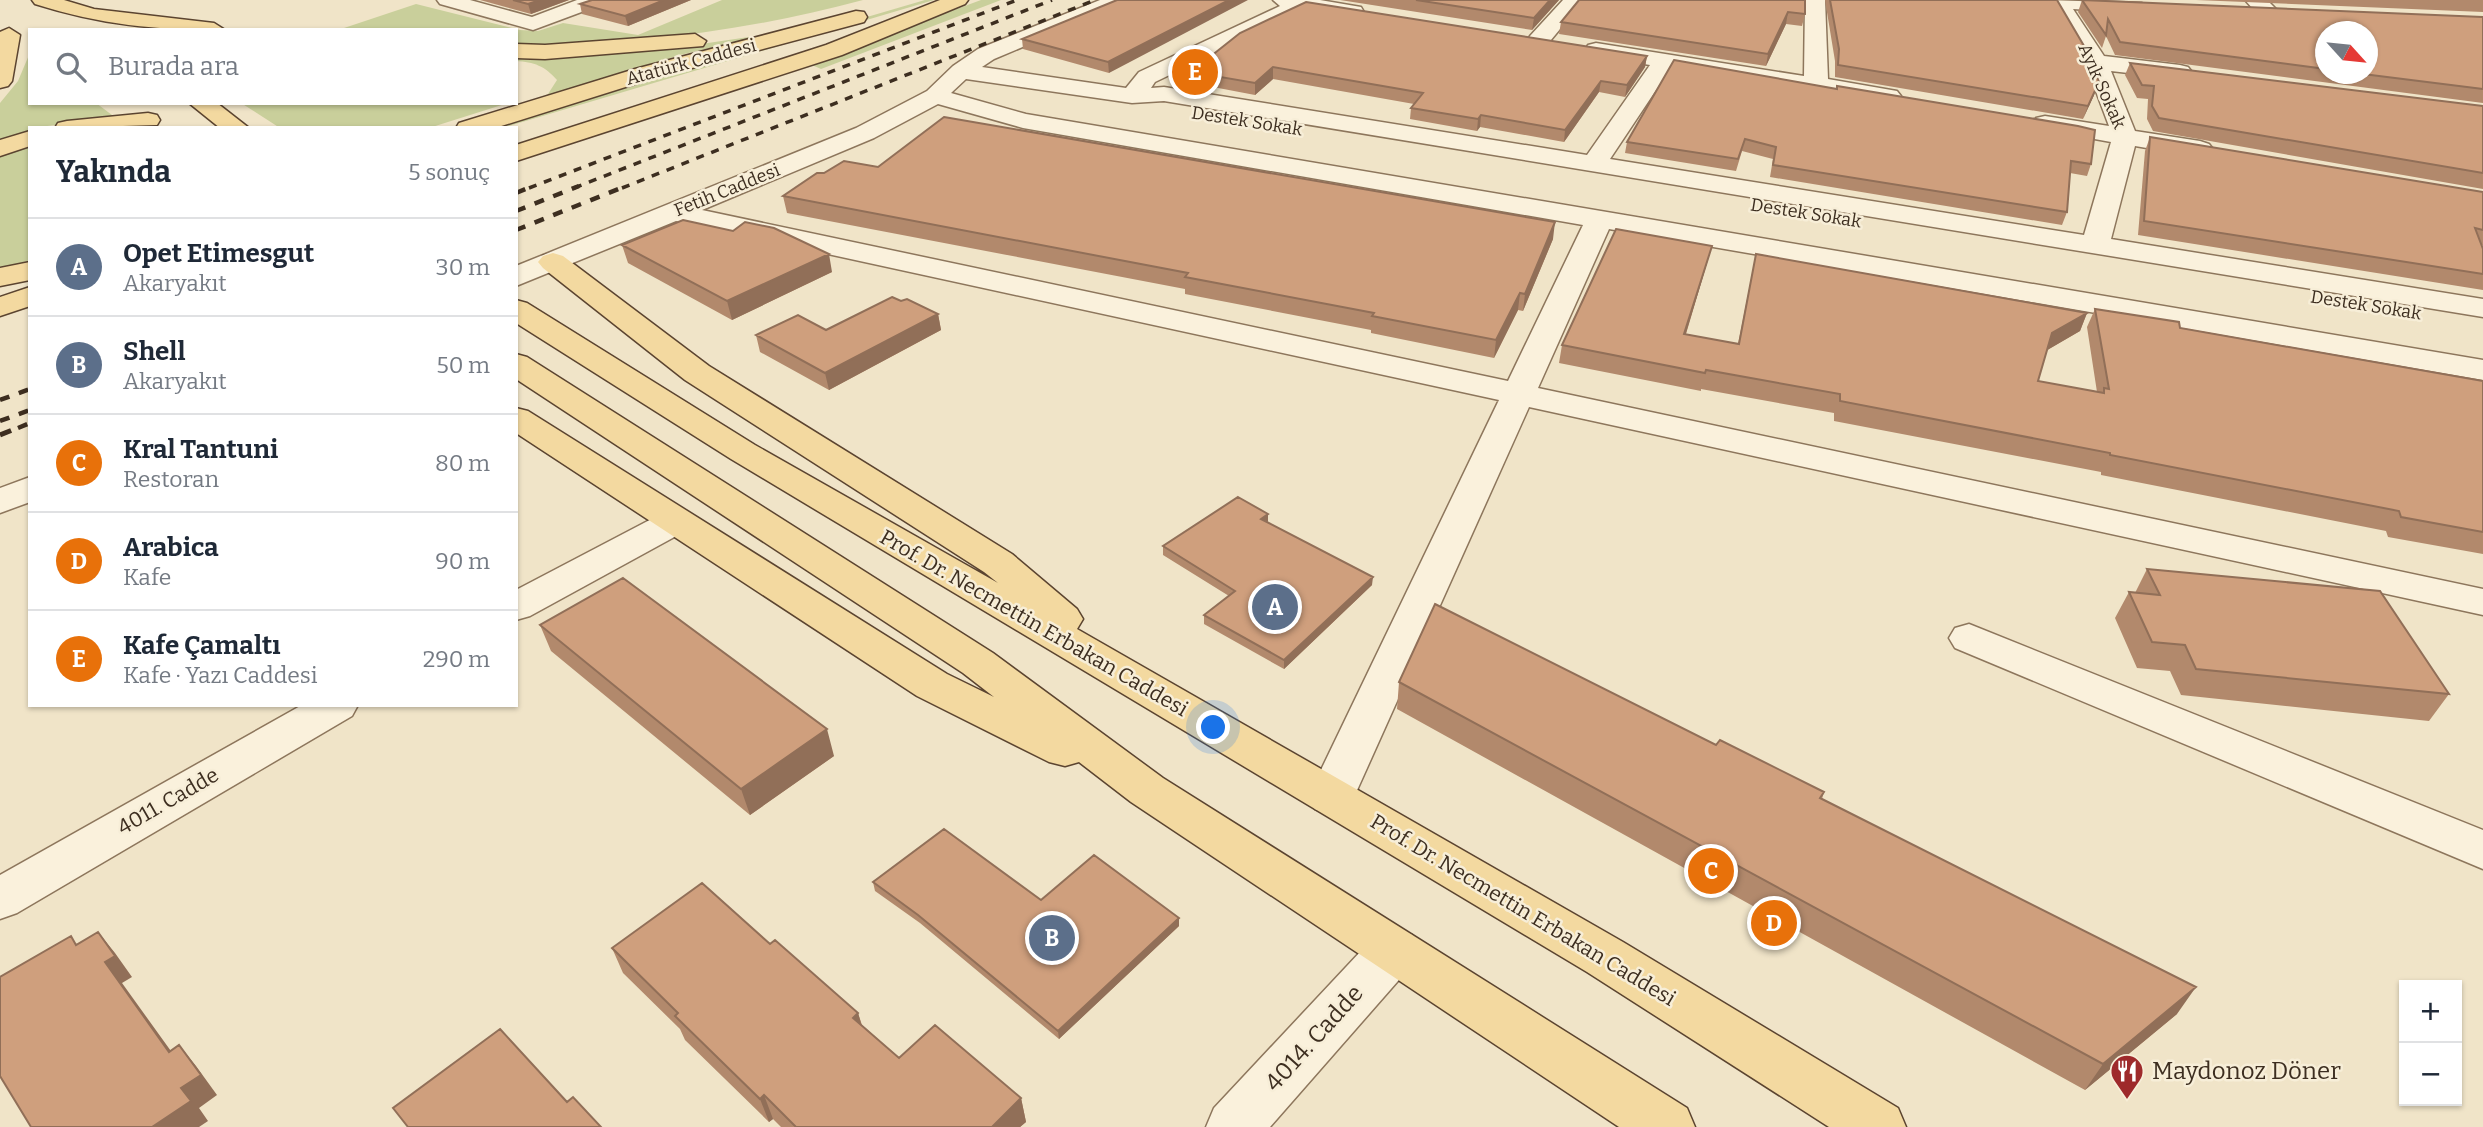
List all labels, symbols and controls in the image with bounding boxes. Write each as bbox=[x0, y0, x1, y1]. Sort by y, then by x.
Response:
north arrow bbox=[2315, 21, 2378, 84]
search box bbox=[28, 28, 518, 105]
street label: Atatürk Caddesi bbox=[624, 34, 758, 90]
street label: Ayık Sokak bbox=[2073, 40, 2131, 133]
pin: E bbox=[1172, 46, 1218, 98]
icon: search bbox=[52, 48, 90, 86]
text: Burada ara bbox=[108, 51, 239, 82]
street label: Destek Sokak bbox=[1190, 101, 1305, 141]
text: Yakında bbox=[56, 154, 171, 190]
text: 5 sonuç bbox=[408, 158, 490, 186]
street label: Fetih Caddesi bbox=[671, 159, 783, 221]
street label: Destek Sokak bbox=[1749, 193, 1864, 233]
text: Opet Etimesgut bbox=[123, 238, 314, 269]
text: A bbox=[71, 253, 87, 281]
text: 30 m bbox=[436, 253, 490, 281]
text: Akaryakıt bbox=[123, 269, 227, 297]
street label: Destek Sokak bbox=[2309, 285, 2424, 325]
text: Shell bbox=[123, 336, 185, 367]
text: B bbox=[72, 351, 86, 379]
text: 50 m bbox=[436, 351, 490, 379]
text: Akaryakıt bbox=[123, 367, 227, 395]
text: Kral Tantuni bbox=[123, 434, 278, 465]
text: C bbox=[72, 449, 86, 477]
text: 80 m bbox=[435, 449, 490, 477]
text: Restoran bbox=[123, 465, 219, 493]
street label: Prof. Dr. Necmettin Erbakan Caddesi bbox=[875, 524, 1193, 722]
text: Arabica bbox=[123, 532, 219, 563]
text: D bbox=[71, 547, 87, 575]
text: 90 m bbox=[435, 547, 490, 575]
text: Kafe bbox=[123, 563, 171, 591]
pin: A bbox=[1252, 581, 1298, 633]
text: Kafe Çamaltı bbox=[123, 630, 281, 661]
text: E bbox=[72, 645, 86, 673]
text: 290 m bbox=[423, 645, 490, 673]
text: Kafe · Yazı Caddesi bbox=[123, 661, 318, 689]
your location bbox=[1196, 710, 1230, 744]
street label: 4011. Cadde bbox=[113, 762, 223, 840]
street label: Prof. Dr. Necmettin Erbakan Caddesi bbox=[1366, 808, 1680, 1012]
pin: C bbox=[1688, 845, 1734, 897]
pin: D bbox=[1751, 897, 1797, 949]
pin: B bbox=[1029, 912, 1075, 964]
street label: 4014. Cadde bbox=[1259, 979, 1369, 1097]
map controls bbox=[2399, 980, 2462, 1106]
button: + bbox=[2399, 980, 2462, 1043]
button: − bbox=[2399, 1043, 2462, 1106]
restaurant icon: Maydonoz Döner bbox=[2108, 1052, 2146, 1101]
place label: Maydonoz Döner bbox=[2152, 1057, 2341, 1085]

